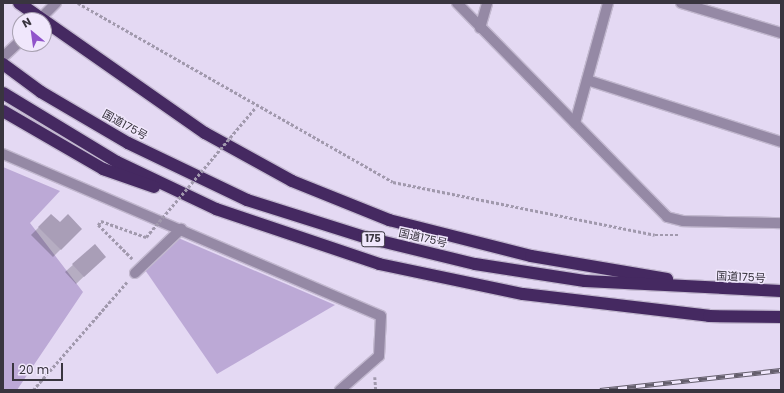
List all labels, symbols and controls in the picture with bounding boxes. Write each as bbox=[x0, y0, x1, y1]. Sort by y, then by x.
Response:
north arrow bbox=[12, 12, 52, 52]
text: N bbox=[19, 13, 34, 31]
street label: 国道175号 bbox=[100, 107, 150, 143]
street label: 国道175号 bbox=[397, 226, 449, 250]
road number: 175 bbox=[361, 231, 385, 247]
street label: 国道175号 bbox=[716, 269, 766, 285]
scale bar bbox=[14, 355, 65, 381]
text: 20 m bbox=[19, 361, 49, 378]

